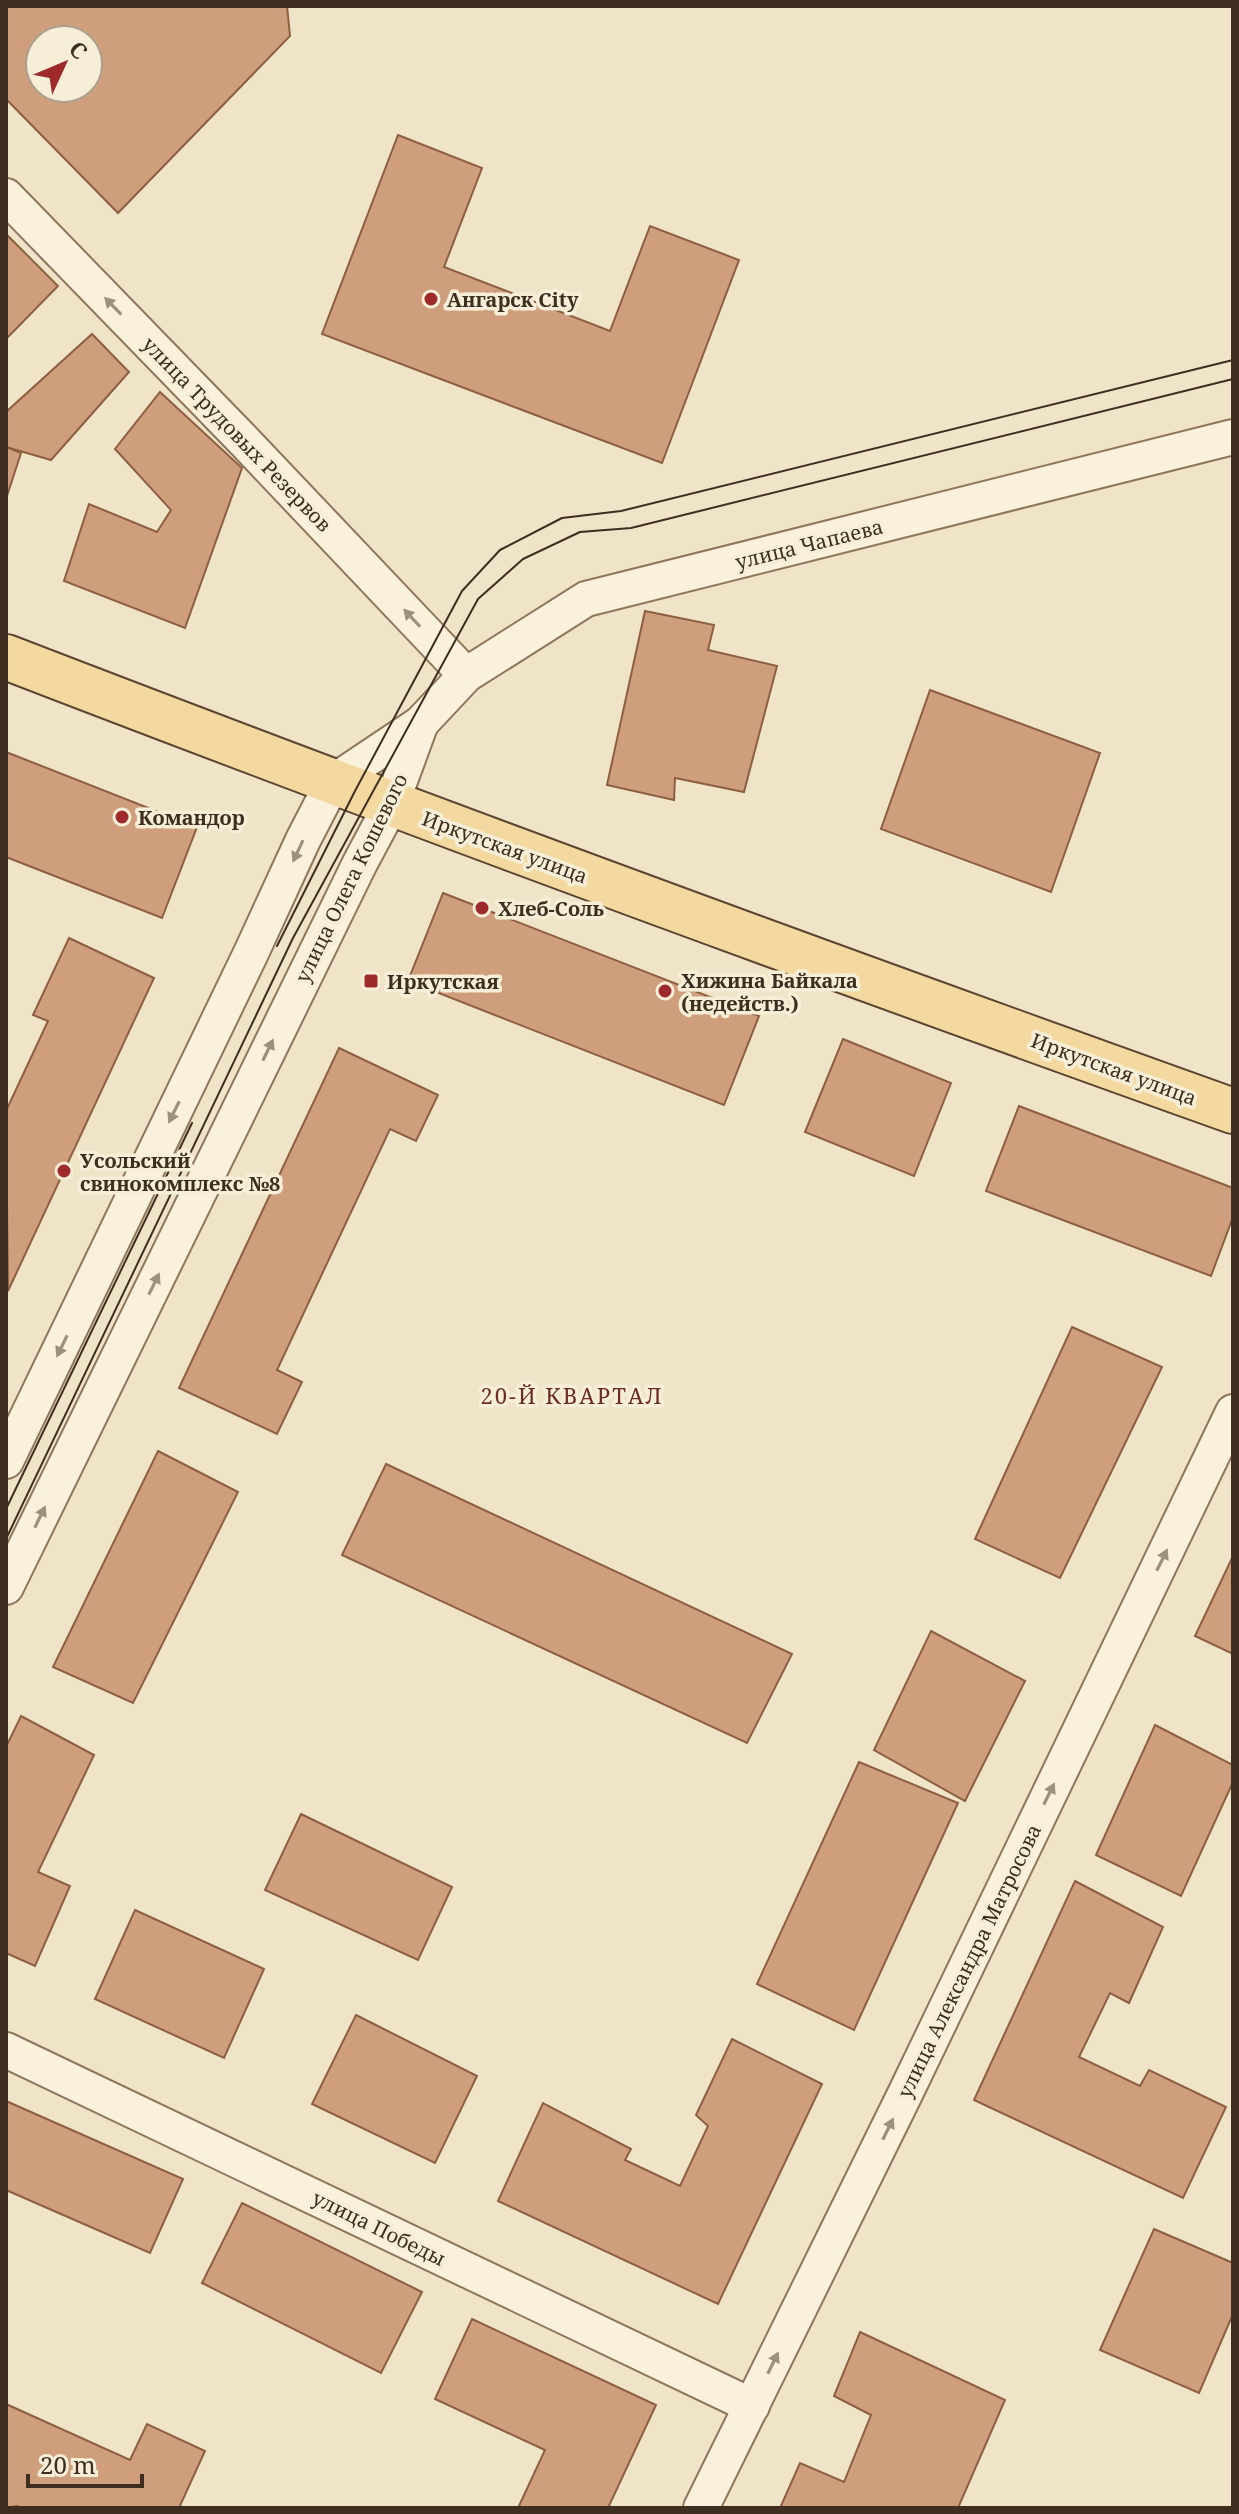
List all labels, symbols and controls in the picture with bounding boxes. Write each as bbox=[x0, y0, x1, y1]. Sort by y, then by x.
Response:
north arrow bbox=[24, 24, 104, 104]
text: С bbox=[63, 34, 95, 65]
place label: Ангарск City bbox=[447, 286, 579, 313]
marker: Ангарск City bbox=[422, 290, 440, 308]
one-way arrow bbox=[104, 297, 123, 316]
street label: улица Трудовых Резервов bbox=[137, 331, 337, 537]
street label: улица Чапаева bbox=[732, 513, 886, 575]
one-way arrow bbox=[403, 609, 421, 628]
street label: улица Олега Кошевого bbox=[289, 769, 413, 987]
place label: Командор bbox=[138, 804, 245, 831]
street label: Иркутская улица bbox=[419, 805, 591, 889]
marker: Командор bbox=[113, 808, 131, 826]
one-way arrow bbox=[291, 840, 305, 863]
place label: Хлеб-Соль bbox=[498, 895, 604, 922]
marker: Хлеб-Соль bbox=[473, 899, 491, 917]
place label: Хижина Байкала (недейств.) bbox=[681, 967, 858, 1017]
place label: Иркутская bbox=[387, 968, 499, 995]
marker: Иркутская bbox=[362, 972, 380, 990]
marker: Хижина Байкала (недейств.) bbox=[656, 982, 674, 1000]
street label: Иркутская улица bbox=[1028, 1027, 1200, 1111]
one-way arrow bbox=[262, 1038, 275, 1061]
one-way arrow bbox=[168, 1100, 181, 1123]
place label: Усольский свинокомплекс №8 bbox=[80, 1147, 280, 1197]
marker: Усольский свинокомплекс №8 bbox=[55, 1162, 73, 1180]
one-way arrow bbox=[147, 1272, 161, 1295]
one-way arrow bbox=[55, 1334, 68, 1357]
district label: 20-Й КВАРТАЛ bbox=[480, 1380, 664, 1410]
one-way arrow bbox=[33, 1506, 47, 1529]
one-way arrow bbox=[1155, 1548, 1169, 1571]
one-way arrow bbox=[1042, 1783, 1056, 1806]
street label: улица Александра Матросова bbox=[891, 1820, 1047, 2102]
one-way arrow bbox=[881, 2118, 895, 2141]
street label: улица Победы bbox=[308, 2184, 450, 2272]
one-way arrow bbox=[767, 2351, 780, 2374]
scale bar bbox=[28, 2438, 142, 2488]
text: 20 m bbox=[40, 2448, 96, 2481]

